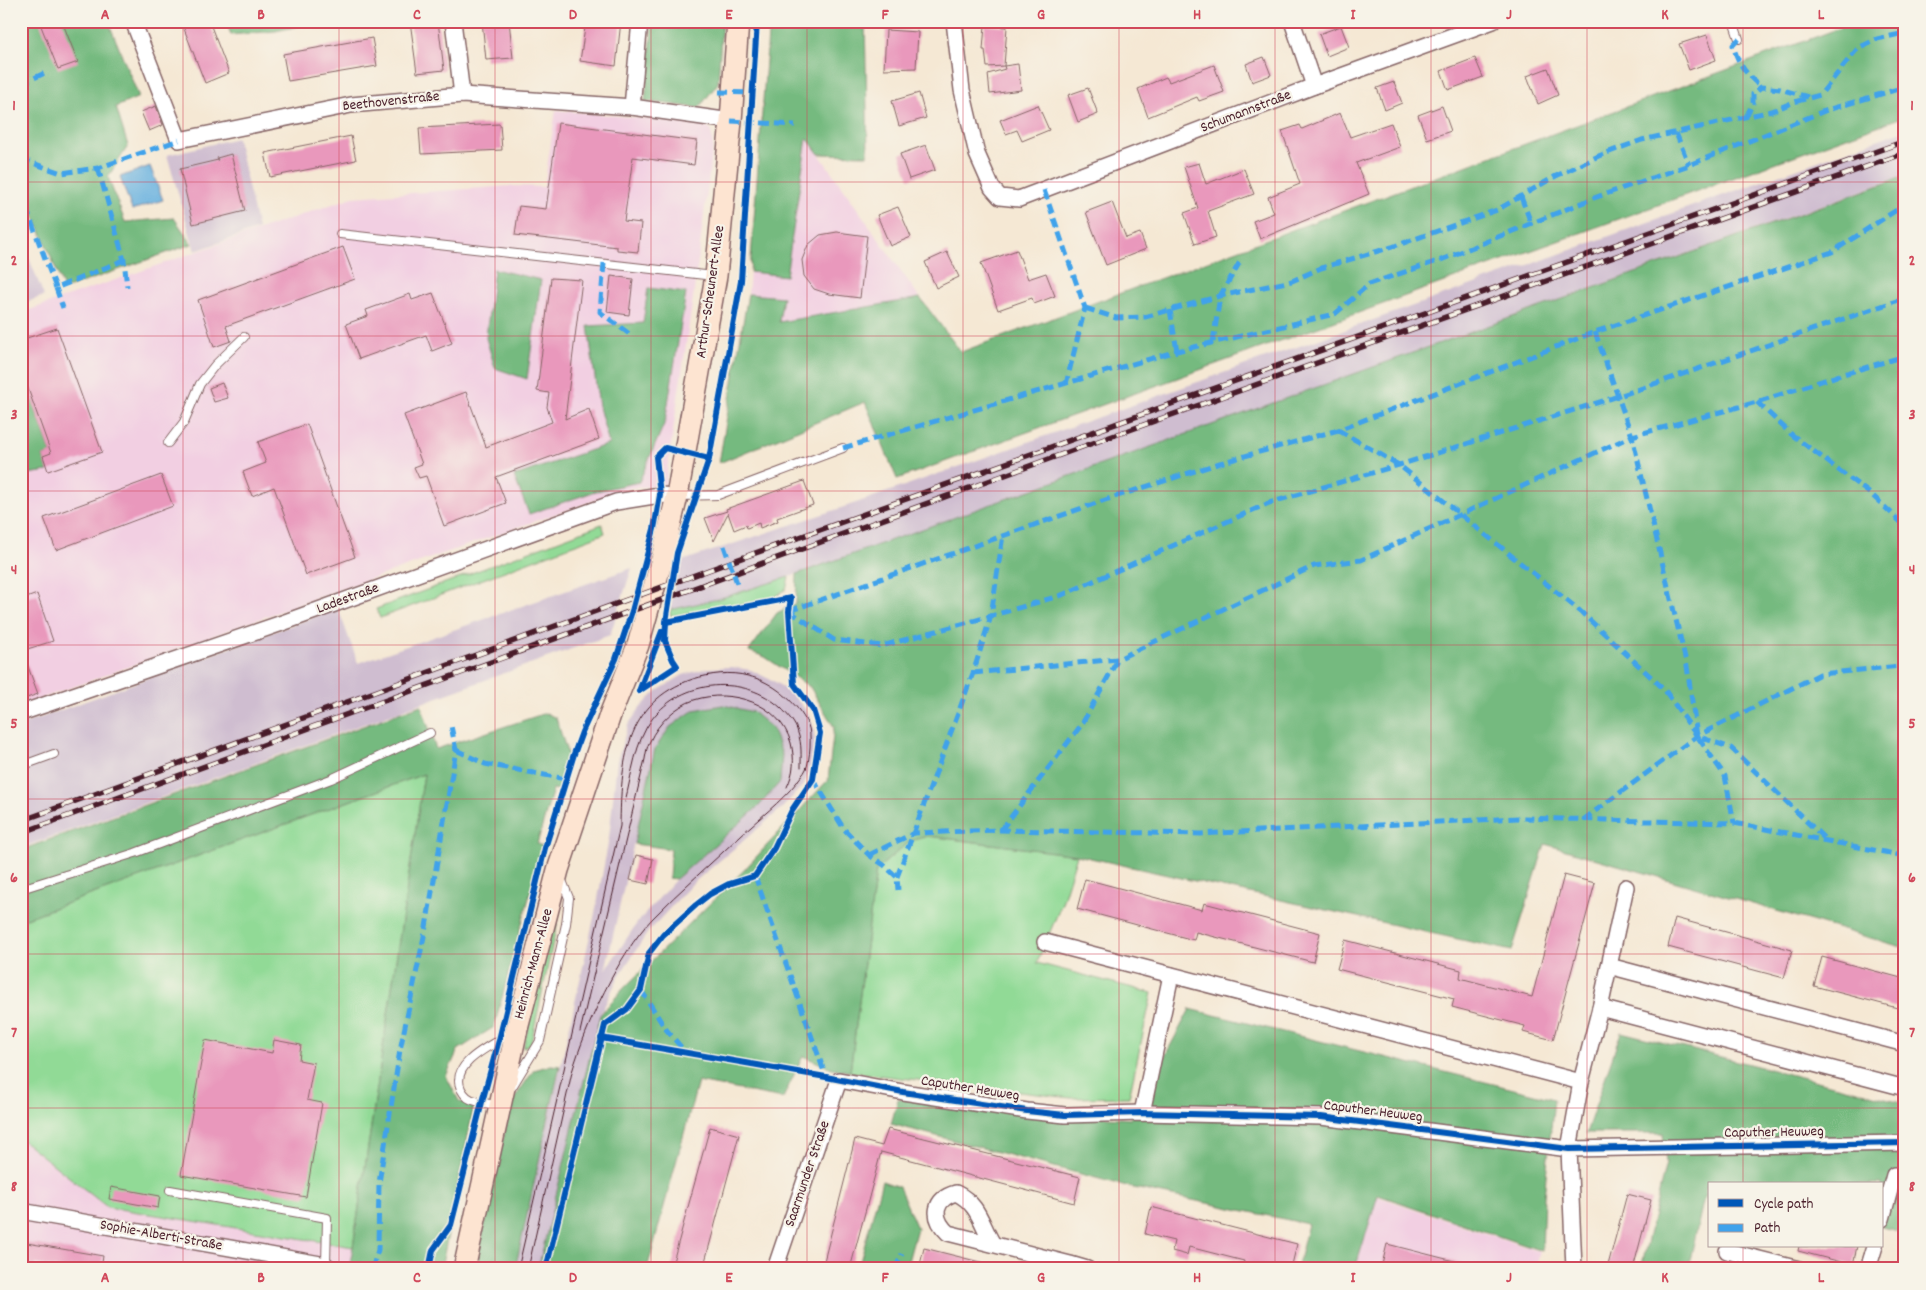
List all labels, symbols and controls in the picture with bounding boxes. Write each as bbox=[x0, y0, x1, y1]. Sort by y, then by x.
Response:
text: A bbox=[101, 4, 110, 27]
text: B bbox=[257, 4, 265, 27]
text: C bbox=[413, 4, 421, 27]
text: D bbox=[569, 4, 578, 27]
text: E bbox=[725, 4, 733, 27]
text: F bbox=[881, 4, 889, 27]
text: G bbox=[1037, 4, 1045, 27]
text: H bbox=[1193, 4, 1201, 27]
text: I bbox=[1351, 4, 1357, 27]
text: J bbox=[1506, 4, 1512, 27]
text: K bbox=[1661, 4, 1669, 27]
text: L bbox=[1818, 4, 1825, 27]
street label: Schumannstraße bbox=[1198, 85, 1295, 139]
street label: Beethovenstraße bbox=[341, 86, 441, 118]
text: 1 bbox=[12, 95, 16, 118]
text: 1 bbox=[1910, 95, 1914, 118]
street label: Arthur-Scheunert-Allee bbox=[691, 224, 731, 360]
text: 2 bbox=[11, 250, 18, 273]
text: 2 bbox=[1909, 250, 1916, 273]
text: 3 bbox=[10, 404, 18, 427]
text: 3 bbox=[1908, 404, 1916, 427]
text: 4 bbox=[11, 559, 17, 582]
text: 4 bbox=[1909, 559, 1915, 582]
street label: Ladestraße bbox=[314, 577, 383, 620]
text: 5 bbox=[10, 713, 18, 736]
text: 5 bbox=[1908, 713, 1916, 736]
text: 6 bbox=[10, 867, 18, 890]
text: 6 bbox=[1908, 867, 1916, 890]
street label: Heinrich-Mann-Allee bbox=[509, 906, 559, 1022]
text: 7 bbox=[11, 1022, 17, 1045]
text: 7 bbox=[1909, 1022, 1915, 1045]
street label: Caputher Heuweg bbox=[919, 1070, 1021, 1108]
street label: Caputher Heuweg bbox=[1322, 1095, 1424, 1129]
street label: Saarmunder Straße bbox=[780, 1118, 837, 1230]
street label: Caputher Heuweg bbox=[1724, 1121, 1824, 1145]
text: 8 bbox=[11, 1176, 18, 1199]
text: 8 bbox=[1909, 1176, 1916, 1199]
legend bbox=[1708, 1182, 1884, 1248]
text: Cycle path bbox=[1754, 1194, 1814, 1216]
street label: Sophie-Alberti-Straße bbox=[98, 1214, 224, 1258]
text: Path bbox=[1754, 1218, 1780, 1240]
text: A bbox=[101, 1267, 110, 1290]
text: B bbox=[257, 1267, 265, 1290]
text: C bbox=[413, 1267, 421, 1290]
text: D bbox=[569, 1267, 578, 1290]
text: E bbox=[725, 1267, 733, 1290]
text: F bbox=[881, 1267, 889, 1290]
text: G bbox=[1037, 1267, 1045, 1290]
text: H bbox=[1193, 1267, 1201, 1290]
text: I bbox=[1351, 1267, 1357, 1290]
text: J bbox=[1506, 1267, 1512, 1290]
text: K bbox=[1661, 1267, 1669, 1290]
text: L bbox=[1818, 1267, 1825, 1290]

